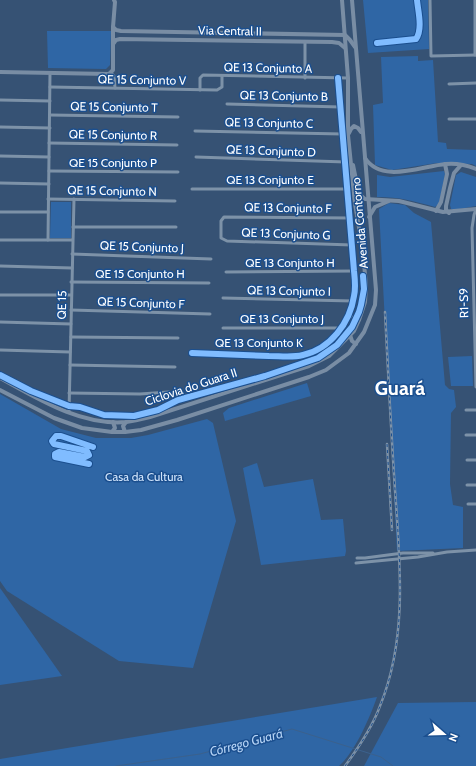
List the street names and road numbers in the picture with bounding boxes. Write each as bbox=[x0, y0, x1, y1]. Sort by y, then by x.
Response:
street label: Via Central II bbox=[198, 22, 262, 39]
street label: QE 13 Conjunto A bbox=[224, 59, 313, 76]
street label: QE 15 Conjunto V bbox=[98, 71, 187, 88]
street label: QE 13 Conjunto B bbox=[240, 87, 328, 104]
street label: QE 15 Conjunto T bbox=[70, 98, 158, 115]
street label: QE 13 Conjunto C bbox=[225, 114, 313, 131]
street label: QE 15 Conjunto R bbox=[69, 126, 158, 143]
street label: QE 13 Conjunto D bbox=[226, 141, 316, 160]
street label: QE 15 Conjunto P bbox=[69, 155, 157, 170]
street label: QE 13 Conjunto E bbox=[226, 172, 314, 187]
street label: Avenida Contorno bbox=[348, 176, 371, 269]
street label: QE 15 Conjunto N bbox=[67, 182, 157, 199]
street label: QE 13 Conjunto F bbox=[244, 199, 332, 216]
street label: QE 13 Conjunto G bbox=[241, 224, 331, 243]
street label: QE 15 Conjunto J bbox=[100, 238, 184, 255]
street label: QE 13 Conjunto H bbox=[245, 255, 335, 270]
street label: QE 15 Conjunto H bbox=[95, 266, 185, 281]
street label: QE 13 Conjunto I bbox=[247, 282, 331, 299]
street label: R1-S9 bbox=[456, 288, 471, 318]
street label: QE 15 bbox=[54, 290, 69, 320]
street label: QE 15 Conjunto F bbox=[97, 293, 186, 312]
street label: QE 13 Conjunto J bbox=[240, 311, 324, 326]
street label: QE 13 Conjunto K bbox=[215, 335, 303, 350]
street label: Ciclovia do Guara II bbox=[143, 365, 239, 409]

